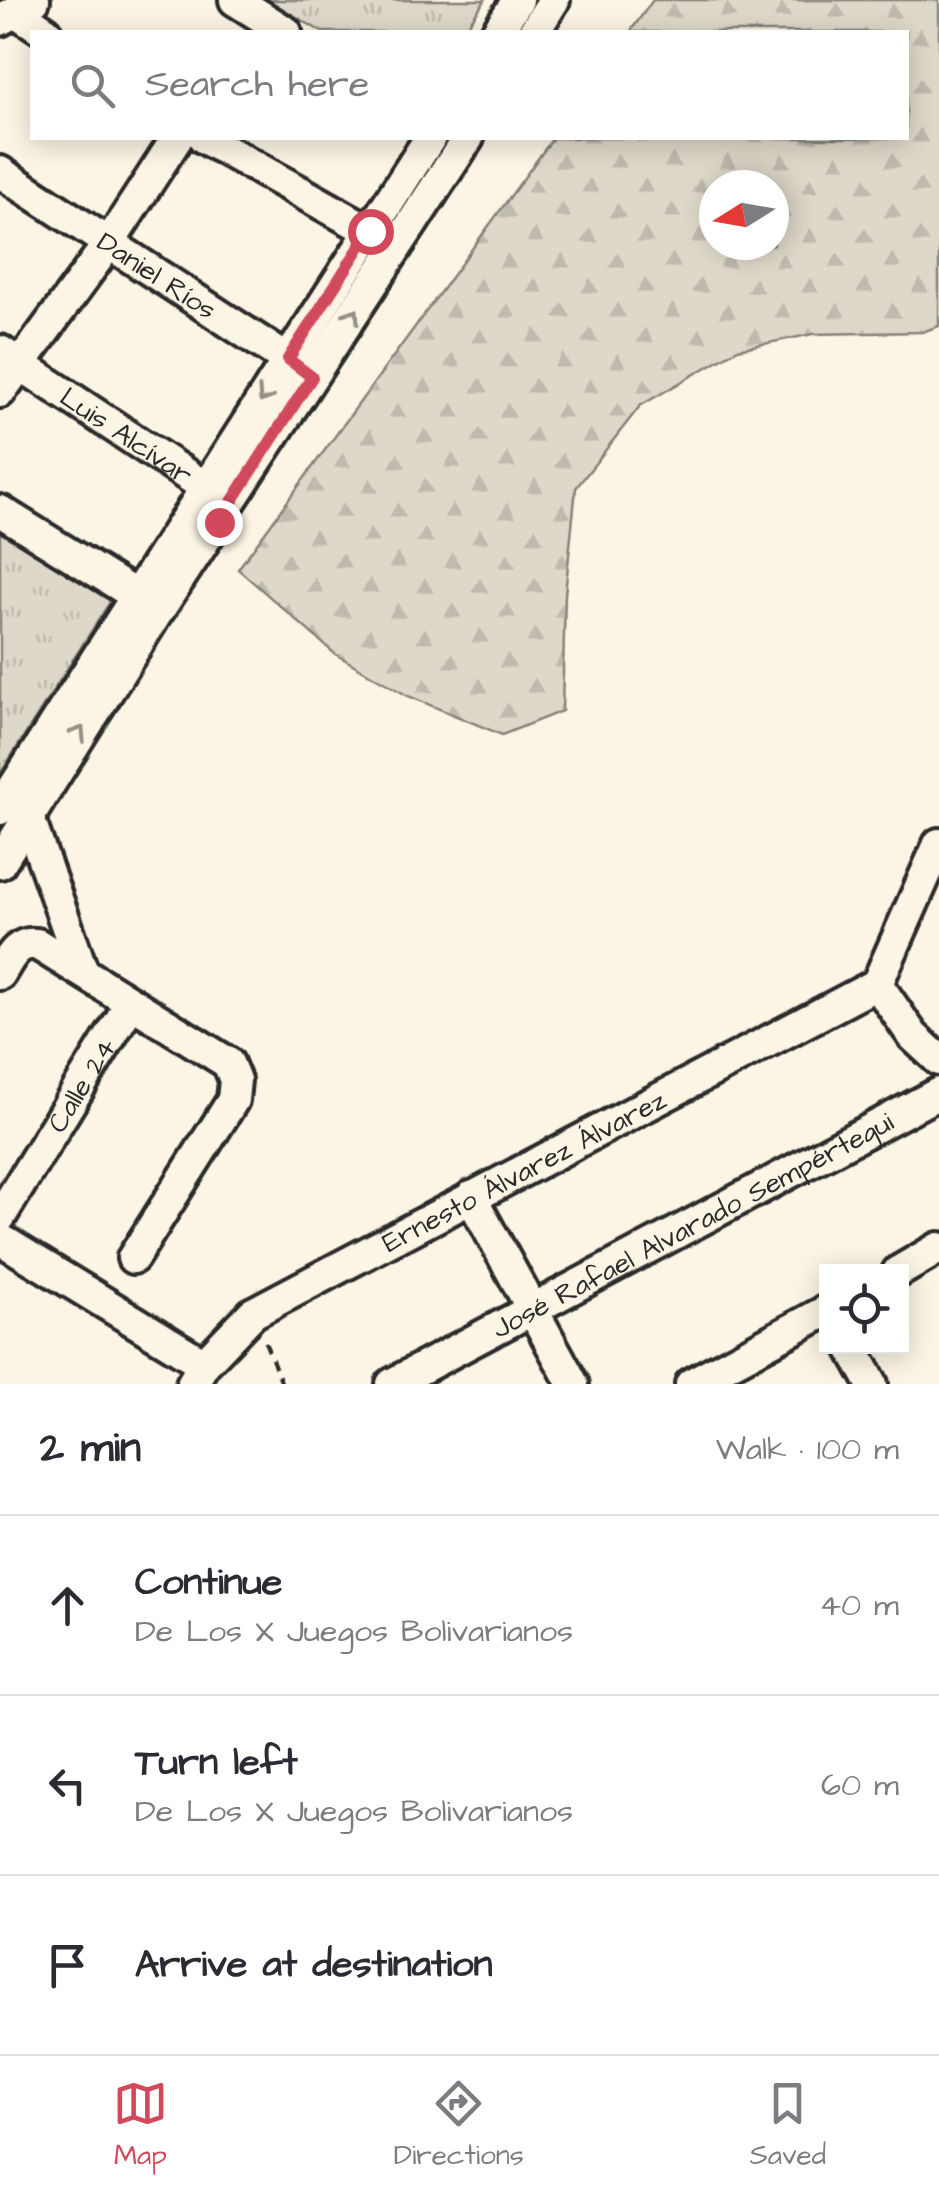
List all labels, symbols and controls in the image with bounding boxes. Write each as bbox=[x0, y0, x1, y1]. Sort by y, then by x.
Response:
search box bbox=[30, 30, 909, 140]
icon: search bbox=[65, 58, 120, 113]
text: Search here bbox=[145, 59, 369, 111]
north arrow bbox=[699, 170, 789, 260]
route start bbox=[348, 209, 394, 255]
street label: Daniel Ríos bbox=[89, 223, 224, 329]
one-way arrow bbox=[341, 307, 359, 326]
street label: Luis Alcívar bbox=[52, 378, 200, 494]
one-way arrow bbox=[257, 385, 276, 403]
route end bbox=[197, 500, 243, 546]
one-way arrow bbox=[67, 726, 86, 744]
street label: Calle 24 bbox=[38, 1031, 126, 1140]
street label: Ernesto Álvarez Álvarez bbox=[375, 1081, 673, 1263]
street label: José Rafael Alvarado Sempértegui bbox=[485, 1103, 900, 1348]
map controls bbox=[819, 1264, 909, 1354]
button: locate bbox=[819, 1264, 909, 1354]
text: 2 min bbox=[40, 1420, 141, 1478]
text: Walk · 100 m bbox=[716, 1427, 899, 1472]
text: Continue bbox=[135, 1557, 282, 1609]
icon: ahead bbox=[40, 1578, 95, 1633]
text: 40 m bbox=[819, 1583, 899, 1628]
text: De Los X Juegos Bolivarianos bbox=[135, 1609, 573, 1654]
text: Turn left bbox=[135, 1737, 298, 1789]
icon: left bbox=[40, 1758, 95, 1813]
text: 60 m bbox=[821, 1763, 899, 1808]
text: De Los X Juegos Bolivarianos bbox=[135, 1789, 573, 1834]
icon: arrive bbox=[40, 1938, 95, 1993]
text: Arrive at destination bbox=[135, 1939, 492, 1991]
tab: Map bbox=[113, 2076, 168, 2175]
tab: Directions bbox=[394, 2076, 524, 2175]
tab: Saved bbox=[750, 2076, 826, 2175]

